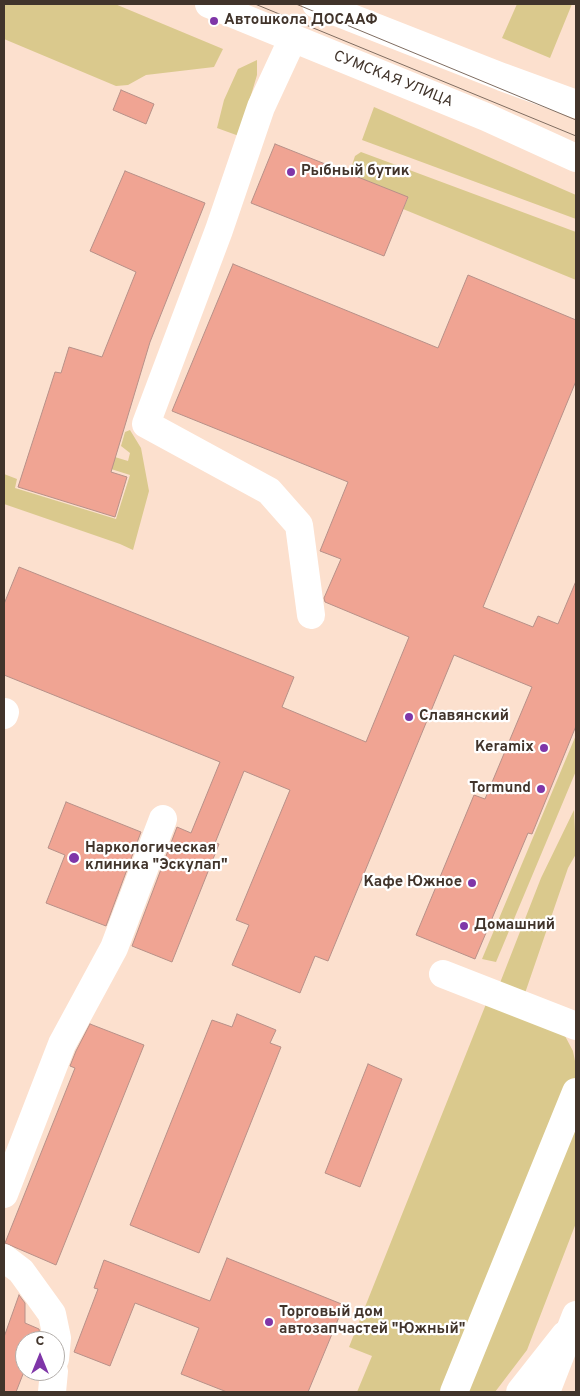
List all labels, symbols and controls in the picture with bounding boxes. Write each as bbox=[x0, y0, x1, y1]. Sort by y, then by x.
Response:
place label: Автошкола ДОСААФ bbox=[224, 12, 377, 30]
marker: Автошкола ДОСААФ bbox=[208, 15, 220, 27]
street label: СУМСКАЯ УЛИЦА bbox=[331, 48, 455, 112]
place label: Рыбный бутик bbox=[301, 163, 410, 181]
marker: Рыбный бутик bbox=[285, 166, 297, 178]
place label: Славянский bbox=[419, 708, 509, 726]
marker: Славянский bbox=[403, 711, 415, 723]
place label: Keramix bbox=[475, 739, 534, 757]
marker: Keramix bbox=[538, 742, 550, 754]
place label: Tormund bbox=[469, 780, 531, 798]
marker: Tormund bbox=[535, 783, 547, 795]
place label: Наркологическая клиника "Эскулап" bbox=[85, 840, 228, 875]
marker: Наркологическая клиника "Эскулап" bbox=[67, 851, 81, 865]
place label: Кафе Южное bbox=[364, 874, 462, 892]
marker: Кафе Южное bbox=[466, 877, 478, 889]
place label: Домашний bbox=[474, 917, 555, 935]
marker: Домашний bbox=[458, 920, 470, 932]
place label: Торговый дом автозапчастей "Южный" bbox=[279, 1304, 465, 1339]
marker: Торговый дом автозапчастей "Южный" bbox=[263, 1316, 275, 1328]
north arrow bbox=[15, 1331, 65, 1381]
text: С bbox=[36, 1333, 44, 1350]

